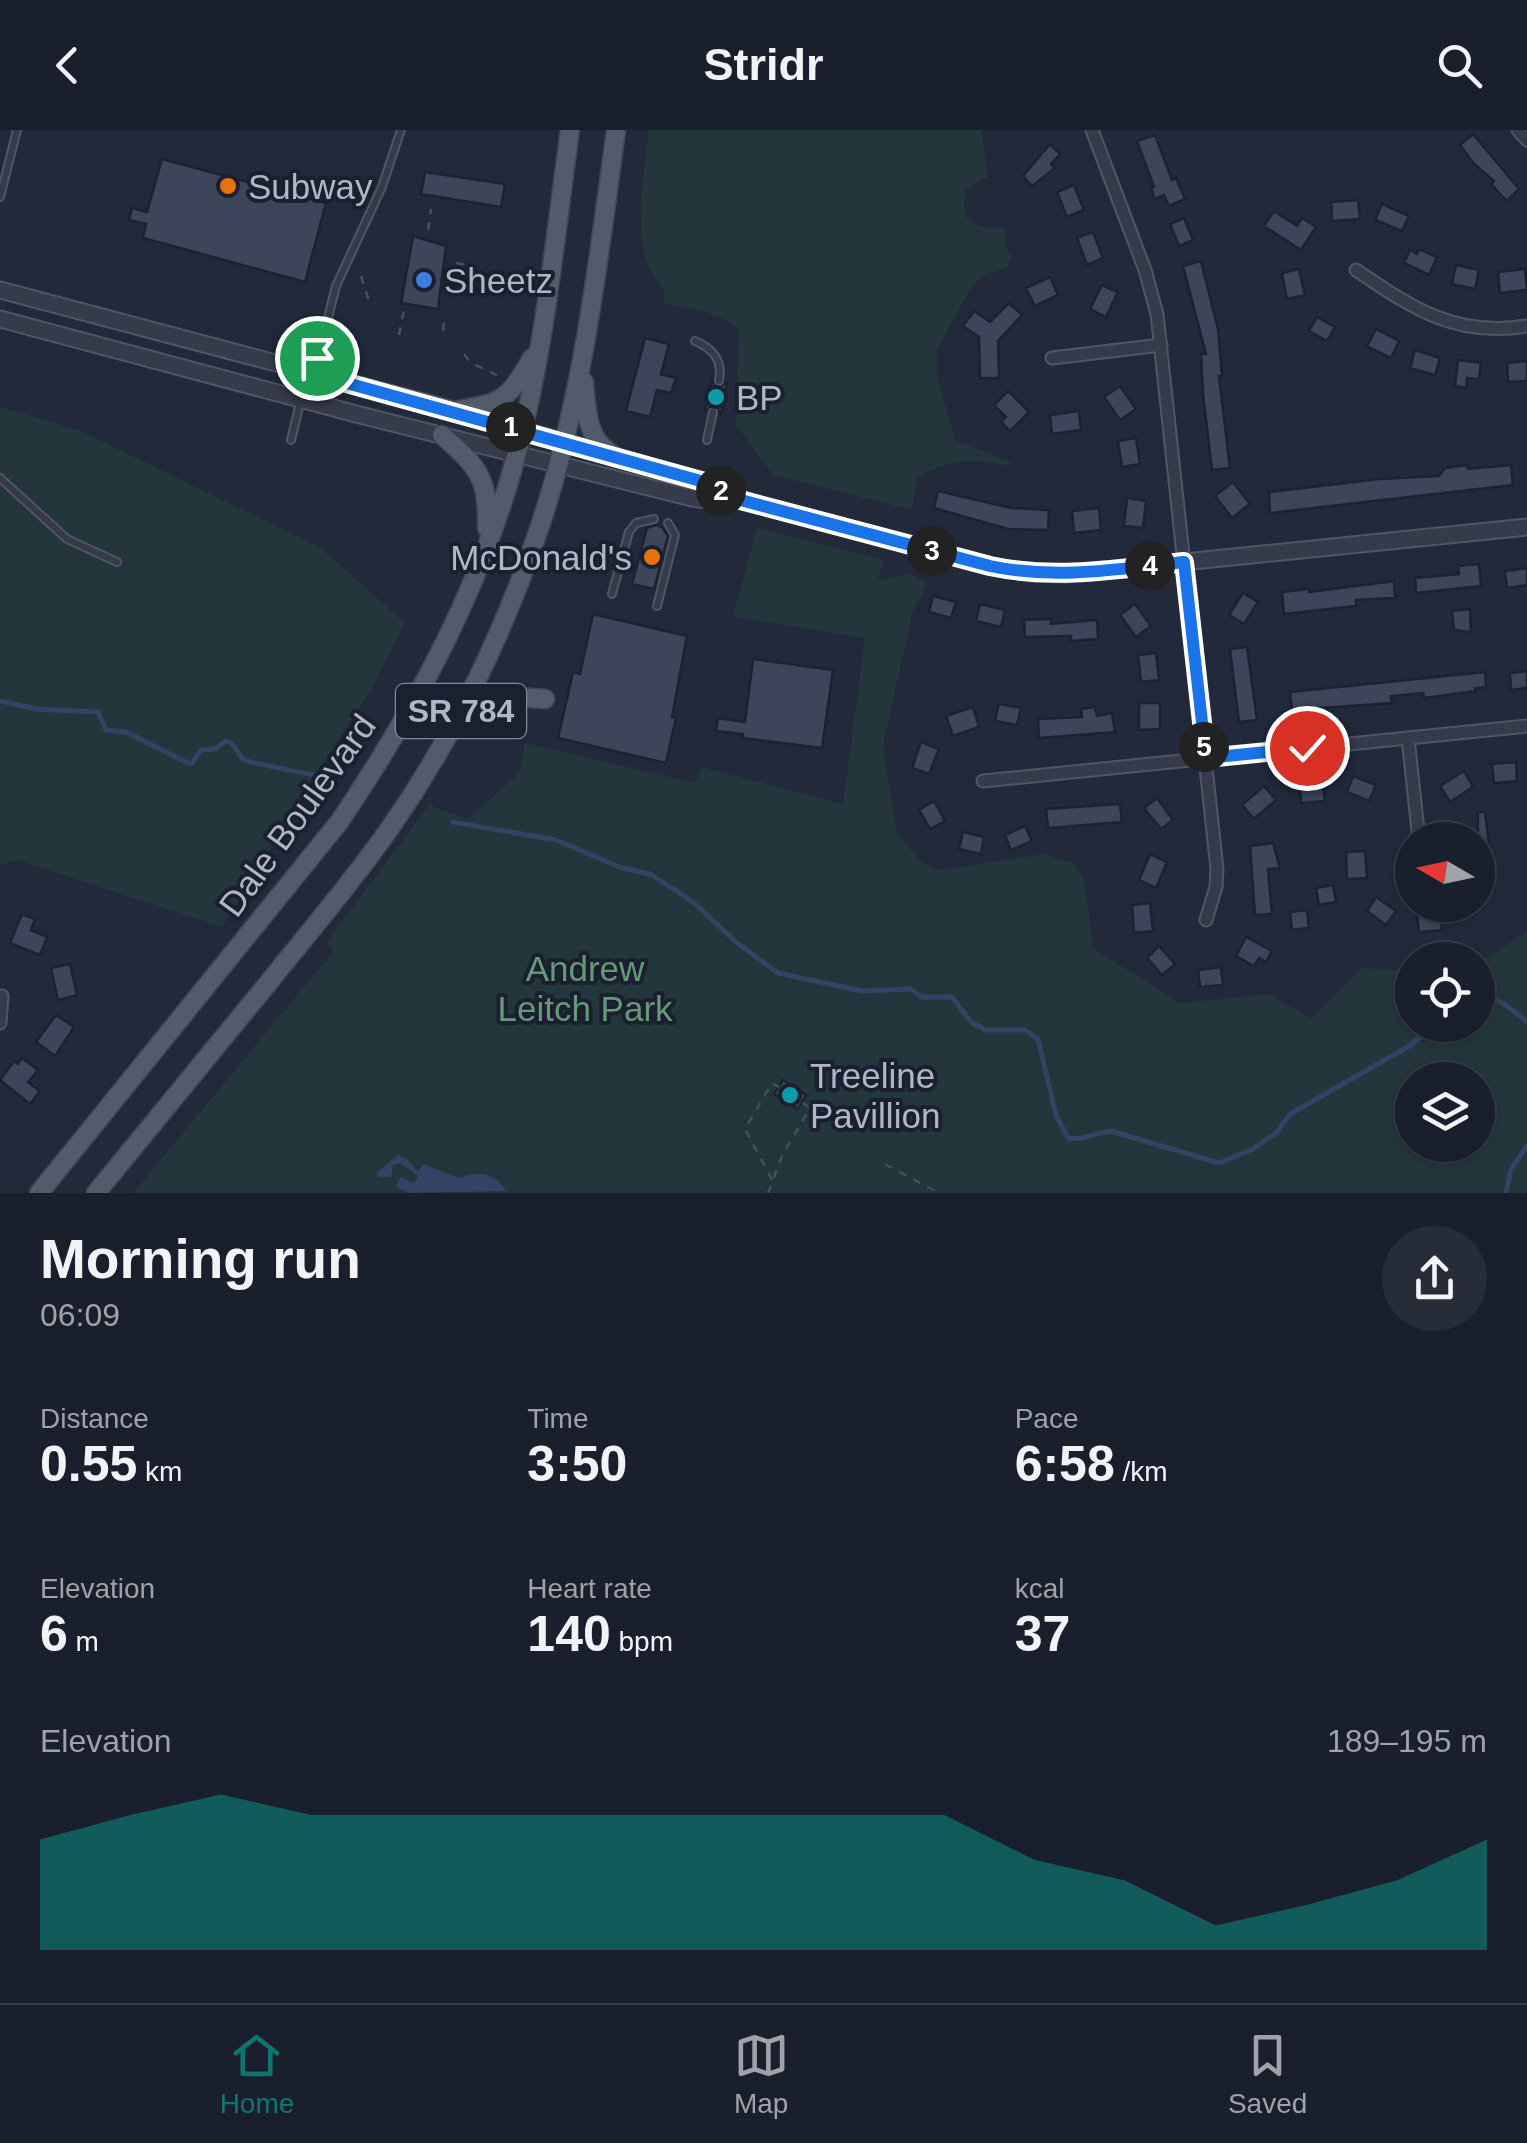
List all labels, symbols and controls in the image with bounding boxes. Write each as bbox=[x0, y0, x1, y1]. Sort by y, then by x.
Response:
icon: back bbox=[40, 38, 95, 93]
icon: search bbox=[1432, 38, 1487, 93]
text: Stridr bbox=[703, 39, 824, 90]
place label: Subway bbox=[248, 167, 373, 206]
marker: Subway bbox=[217, 175, 239, 197]
place label: Sheetz bbox=[444, 261, 553, 300]
marker: Sheetz bbox=[413, 269, 435, 291]
pin bbox=[275, 316, 360, 401]
icon: arrive bbox=[290, 331, 345, 386]
place label: BP bbox=[736, 378, 783, 417]
marker: BP bbox=[705, 386, 727, 408]
pin: 1 bbox=[486, 402, 536, 452]
text: 1 bbox=[503, 411, 519, 442]
pin: 2 bbox=[696, 466, 746, 516]
text: 2 bbox=[713, 475, 729, 506]
pin: 3 bbox=[907, 526, 957, 576]
text: 3 bbox=[924, 535, 940, 566]
place label: McDonald's bbox=[450, 538, 632, 577]
pin: 4 bbox=[1125, 541, 1175, 591]
marker: McDonald's bbox=[641, 546, 663, 568]
text: 4 bbox=[1142, 550, 1158, 581]
road number: SR 784 bbox=[396, 684, 526, 738]
pin bbox=[1265, 706, 1350, 791]
street label: Dale Boulevard bbox=[211, 707, 383, 923]
icon: check bbox=[1280, 721, 1335, 776]
pin: 5 bbox=[1179, 722, 1229, 772]
text: 5 bbox=[1196, 731, 1212, 762]
north arrow bbox=[1395, 822, 1495, 922]
map controls bbox=[1395, 822, 1495, 1162]
button: locate bbox=[1395, 942, 1495, 1042]
park label: Andrew Leitch Park bbox=[497, 949, 673, 1028]
place label: Treeline Pavillion bbox=[810, 1056, 940, 1135]
button: layers bbox=[1395, 1062, 1495, 1162]
marker: Treeline Pavillion bbox=[779, 1084, 801, 1106]
button: share bbox=[1382, 1226, 1487, 1331]
text: Morning run bbox=[40, 1228, 361, 1290]
text: 06:09 bbox=[40, 1297, 120, 1333]
text: Distance bbox=[40, 1403, 149, 1434]
text: Time bbox=[527, 1403, 589, 1434]
text: Pace bbox=[1015, 1403, 1078, 1434]
text: 0.55 bbox=[40, 1436, 137, 1492]
text: 3:50 bbox=[527, 1436, 627, 1492]
text: 6:58 bbox=[1015, 1436, 1115, 1492]
text: km bbox=[137, 1456, 182, 1487]
text: /km bbox=[1115, 1456, 1168, 1487]
text: Elevation bbox=[40, 1573, 155, 1604]
text: Heart rate bbox=[527, 1573, 652, 1604]
text: kcal bbox=[1015, 1573, 1064, 1604]
text: 6 bbox=[40, 1606, 68, 1662]
text: 140 bbox=[527, 1606, 611, 1662]
text: 37 bbox=[1015, 1606, 1070, 1662]
text: m bbox=[68, 1626, 99, 1657]
text: bpm bbox=[611, 1626, 673, 1657]
text: Elevation bbox=[40, 1723, 172, 1759]
text: 189–195 m bbox=[1327, 1723, 1487, 1759]
tab: Home bbox=[220, 2028, 294, 2120]
tab: Map bbox=[734, 2028, 789, 2120]
tab: Saved bbox=[1228, 2028, 1307, 2120]

